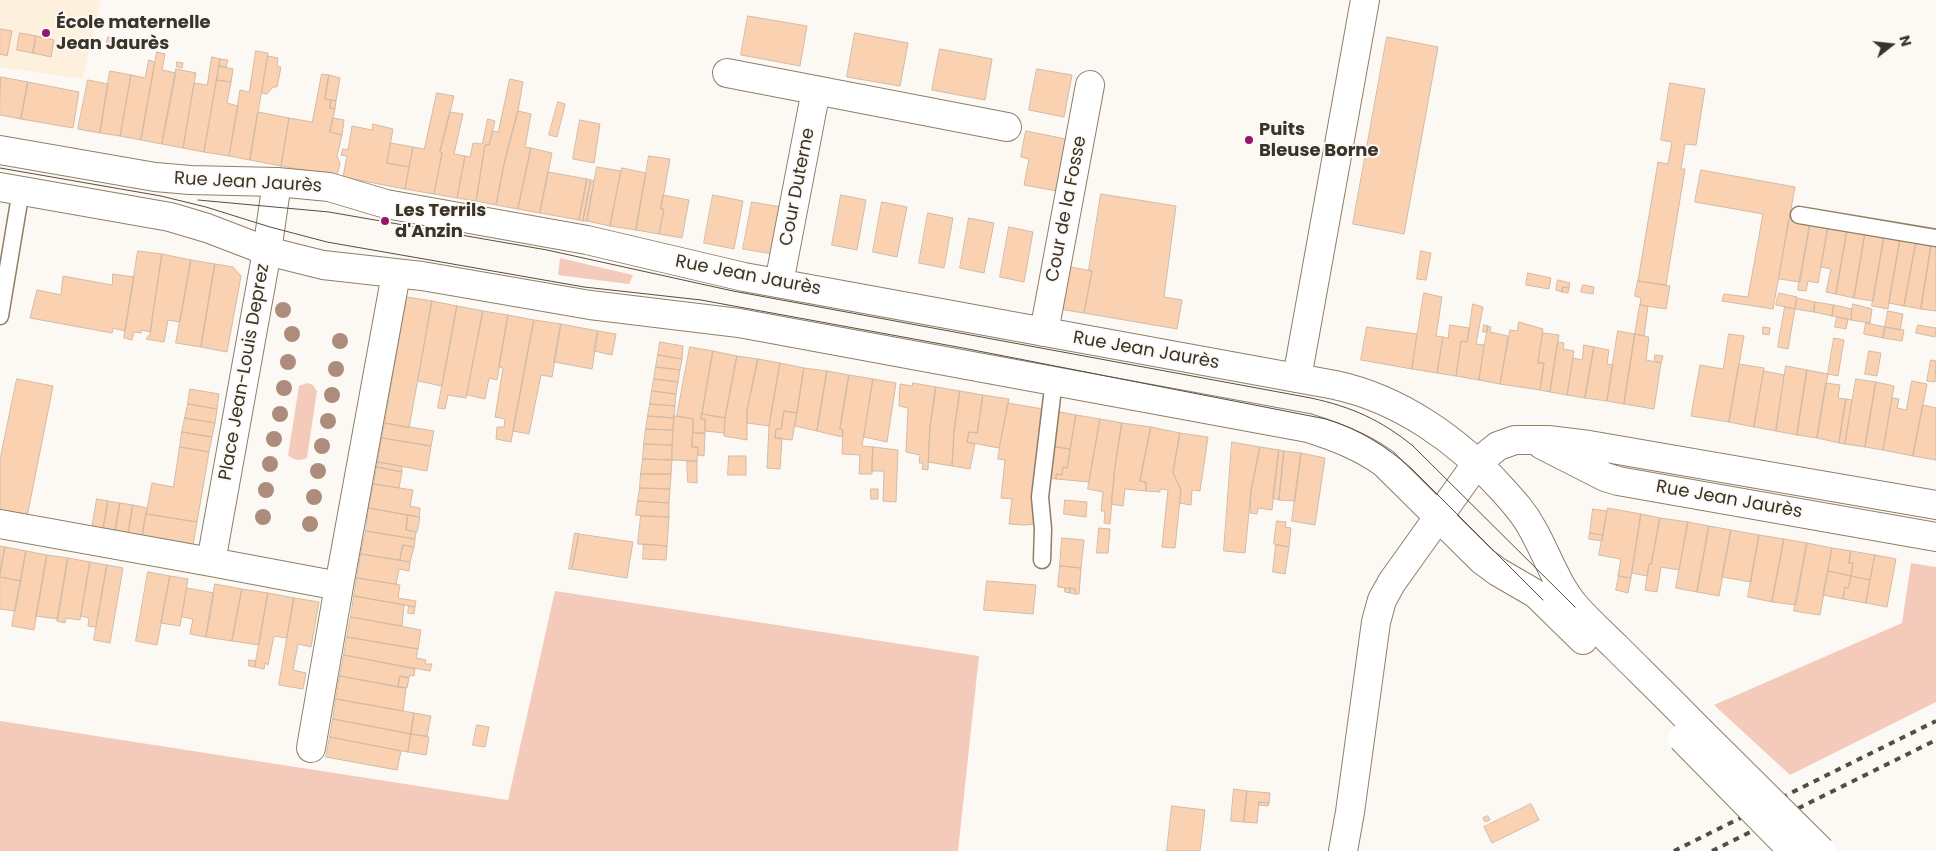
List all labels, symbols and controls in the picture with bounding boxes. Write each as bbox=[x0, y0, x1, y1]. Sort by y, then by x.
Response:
place label: École maternelle Jean Jaurès bbox=[56, 12, 211, 54]
north arrow bbox=[1866, 20, 1916, 70]
marker: École maternelle Jean Jaurès bbox=[40, 27, 52, 39]
text: N bbox=[1894, 33, 1916, 49]
place label: Puits Bleuse Borne bbox=[1259, 119, 1379, 162]
street label: Cour Duterne bbox=[776, 126, 820, 248]
street label: Cour de la Fosse bbox=[1042, 134, 1092, 284]
marker: Puits Bleuse Borne bbox=[1243, 134, 1255, 146]
street label: Rue Jean Jaurès bbox=[173, 168, 323, 198]
place label: Les Terrils d'Anzin bbox=[395, 200, 486, 242]
marker: Les Terrils d'Anzin bbox=[379, 215, 391, 227]
street label: Rue Jean Jaurès bbox=[673, 251, 823, 301]
street label: Place Jean-Louis Deprez bbox=[215, 262, 275, 482]
street label: Rue Jean Jaurès bbox=[1071, 328, 1221, 374]
street label: Rue Jean Jaurès bbox=[1654, 477, 1804, 523]

